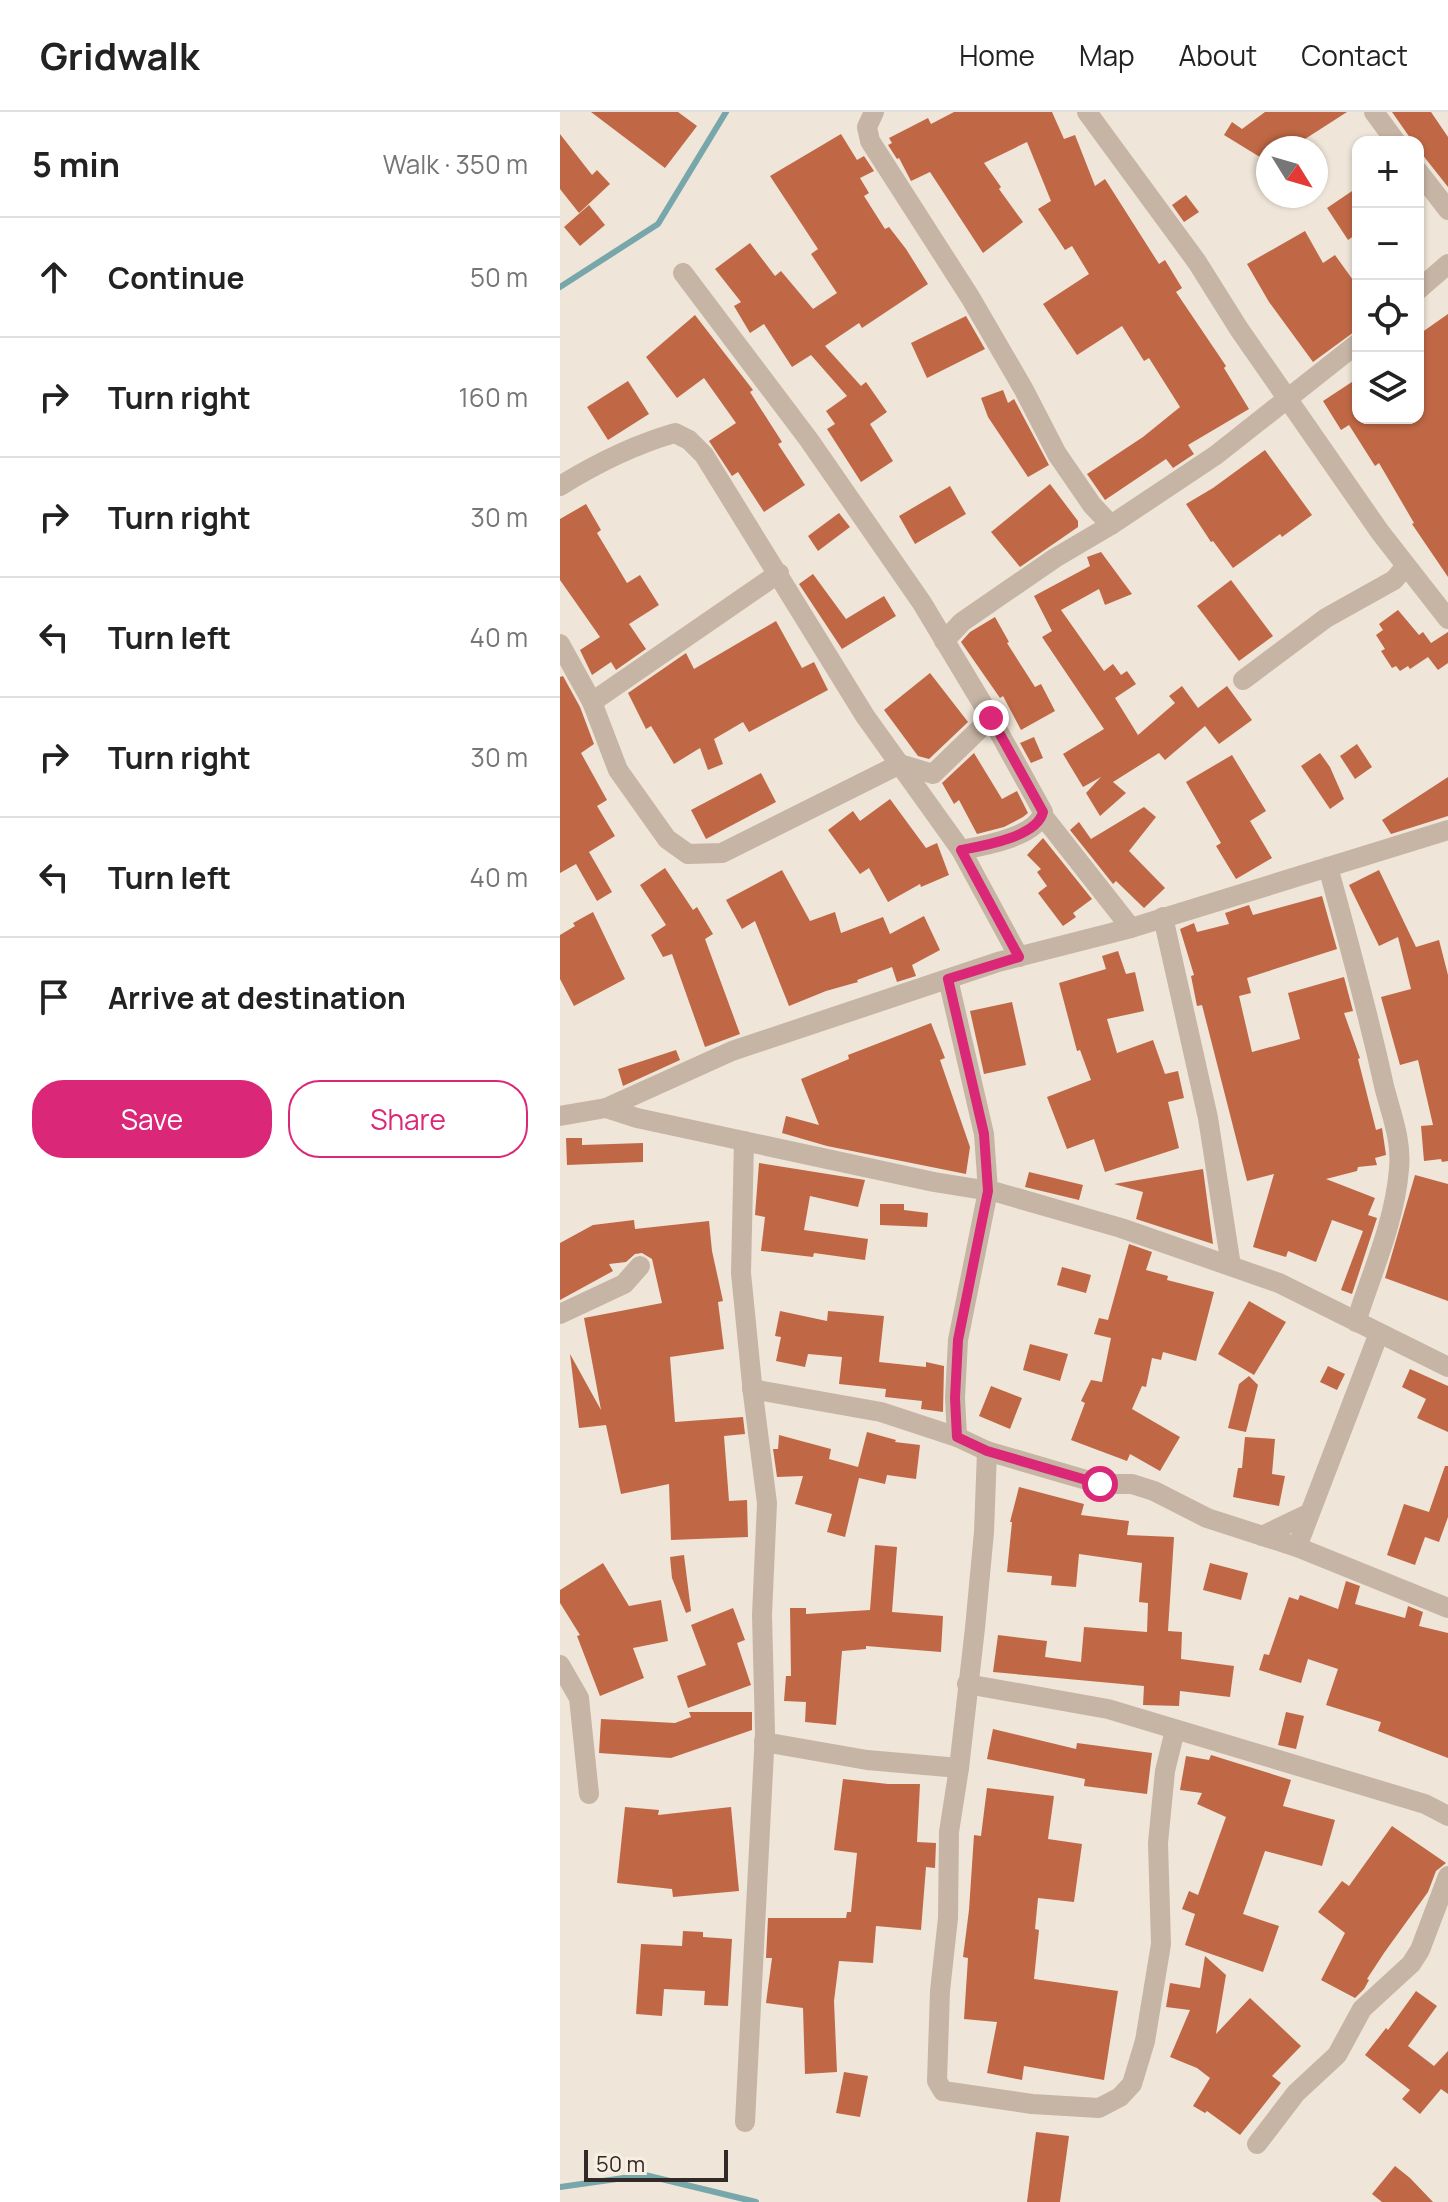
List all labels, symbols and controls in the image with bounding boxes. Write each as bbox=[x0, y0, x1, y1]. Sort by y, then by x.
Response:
text: Gridwalk bbox=[40, 29, 199, 81]
text: Home bbox=[959, 36, 1035, 74]
text: Map bbox=[1079, 36, 1135, 74]
text: About bbox=[1179, 36, 1257, 74]
text: Contact bbox=[1301, 36, 1408, 74]
north arrow bbox=[1256, 136, 1328, 208]
map controls bbox=[1352, 136, 1424, 424]
button: + bbox=[1352, 136, 1424, 208]
text: 5 min bbox=[32, 141, 120, 187]
text: Walk · 350 m bbox=[383, 146, 528, 182]
button: − bbox=[1352, 208, 1424, 280]
icon: ahead bbox=[32, 255, 76, 299]
text: Continue bbox=[108, 257, 244, 298]
text: 50 m bbox=[470, 259, 528, 295]
button: locate bbox=[1352, 280, 1424, 352]
button: layers bbox=[1352, 352, 1424, 424]
icon: right bbox=[32, 375, 76, 419]
text: Turn right bbox=[108, 377, 251, 418]
text: 160 m bbox=[459, 379, 528, 415]
icon: right bbox=[32, 495, 76, 539]
text: Turn right bbox=[108, 497, 251, 538]
text: 30 m bbox=[471, 499, 528, 535]
icon: left bbox=[32, 615, 76, 659]
text: Turn left bbox=[108, 617, 231, 658]
text: 40 m bbox=[470, 619, 528, 655]
route end bbox=[973, 700, 1009, 736]
icon: right bbox=[32, 735, 76, 779]
text: Turn right bbox=[108, 737, 251, 778]
text: 30 m bbox=[471, 739, 528, 775]
icon: left bbox=[32, 855, 76, 899]
text: Turn left bbox=[108, 857, 231, 898]
text: 40 m bbox=[470, 859, 528, 895]
icon: arrive bbox=[32, 975, 76, 1019]
text: Arrive at destination bbox=[108, 977, 406, 1018]
button: Save bbox=[32, 1080, 272, 1158]
button: Share bbox=[288, 1080, 528, 1158]
route start bbox=[1082, 1466, 1118, 1502]
scale bar bbox=[584, 2146, 728, 2182]
text: 50 m bbox=[596, 2149, 645, 2179]

